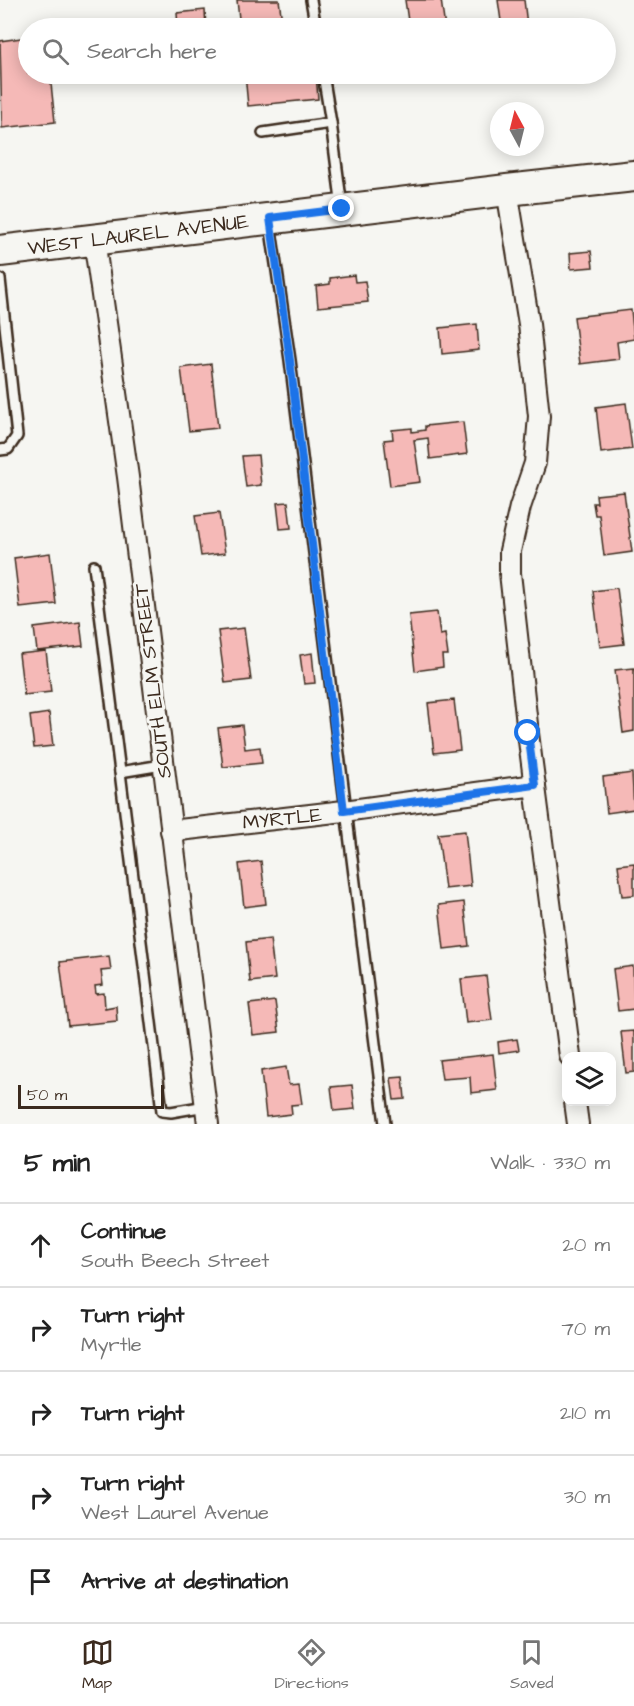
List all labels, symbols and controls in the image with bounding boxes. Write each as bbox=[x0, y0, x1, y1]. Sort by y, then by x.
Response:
search box bbox=[18, 18, 616, 84]
icon: search bbox=[39, 35, 72, 68]
text: Search here bbox=[87, 36, 217, 67]
north arrow bbox=[490, 102, 544, 156]
route end bbox=[328, 195, 354, 221]
street label: WEST LAUREL AVENUE bbox=[26, 208, 250, 262]
street label: SOUTH ELM STREET bbox=[127, 581, 179, 780]
route start bbox=[514, 719, 540, 745]
street label: MYRTLE bbox=[241, 801, 323, 837]
map controls bbox=[562, 1052, 616, 1106]
button: layers bbox=[562, 1052, 616, 1106]
scale bar bbox=[18, 1082, 164, 1110]
text: 50 m bbox=[27, 1084, 67, 1106]
text: 5 min bbox=[24, 1145, 90, 1181]
text: Walk · 330 m bbox=[490, 1149, 610, 1177]
text: Continue bbox=[81, 1216, 166, 1247]
icon: ahead bbox=[24, 1229, 57, 1262]
text: 20 m bbox=[562, 1231, 610, 1259]
text: South Beech Street bbox=[81, 1247, 269, 1275]
text: Turn right bbox=[81, 1300, 184, 1331]
icon: right bbox=[24, 1313, 57, 1346]
text: 70 m bbox=[562, 1315, 610, 1343]
text: Myrtle bbox=[81, 1331, 142, 1359]
icon: right bbox=[24, 1397, 57, 1430]
text: Turn right bbox=[81, 1398, 184, 1429]
text: 210 m bbox=[560, 1399, 610, 1427]
text: Turn right bbox=[81, 1468, 184, 1499]
icon: right bbox=[24, 1481, 57, 1514]
text: 30 m bbox=[564, 1483, 610, 1511]
text: West Laurel Avenue bbox=[81, 1499, 269, 1527]
icon: arrive bbox=[24, 1565, 57, 1598]
text: Arrive at destination bbox=[81, 1566, 288, 1597]
tab: Map bbox=[81, 1636, 114, 1694]
tab: Directions bbox=[275, 1636, 349, 1694]
tab: Saved bbox=[510, 1636, 553, 1694]

